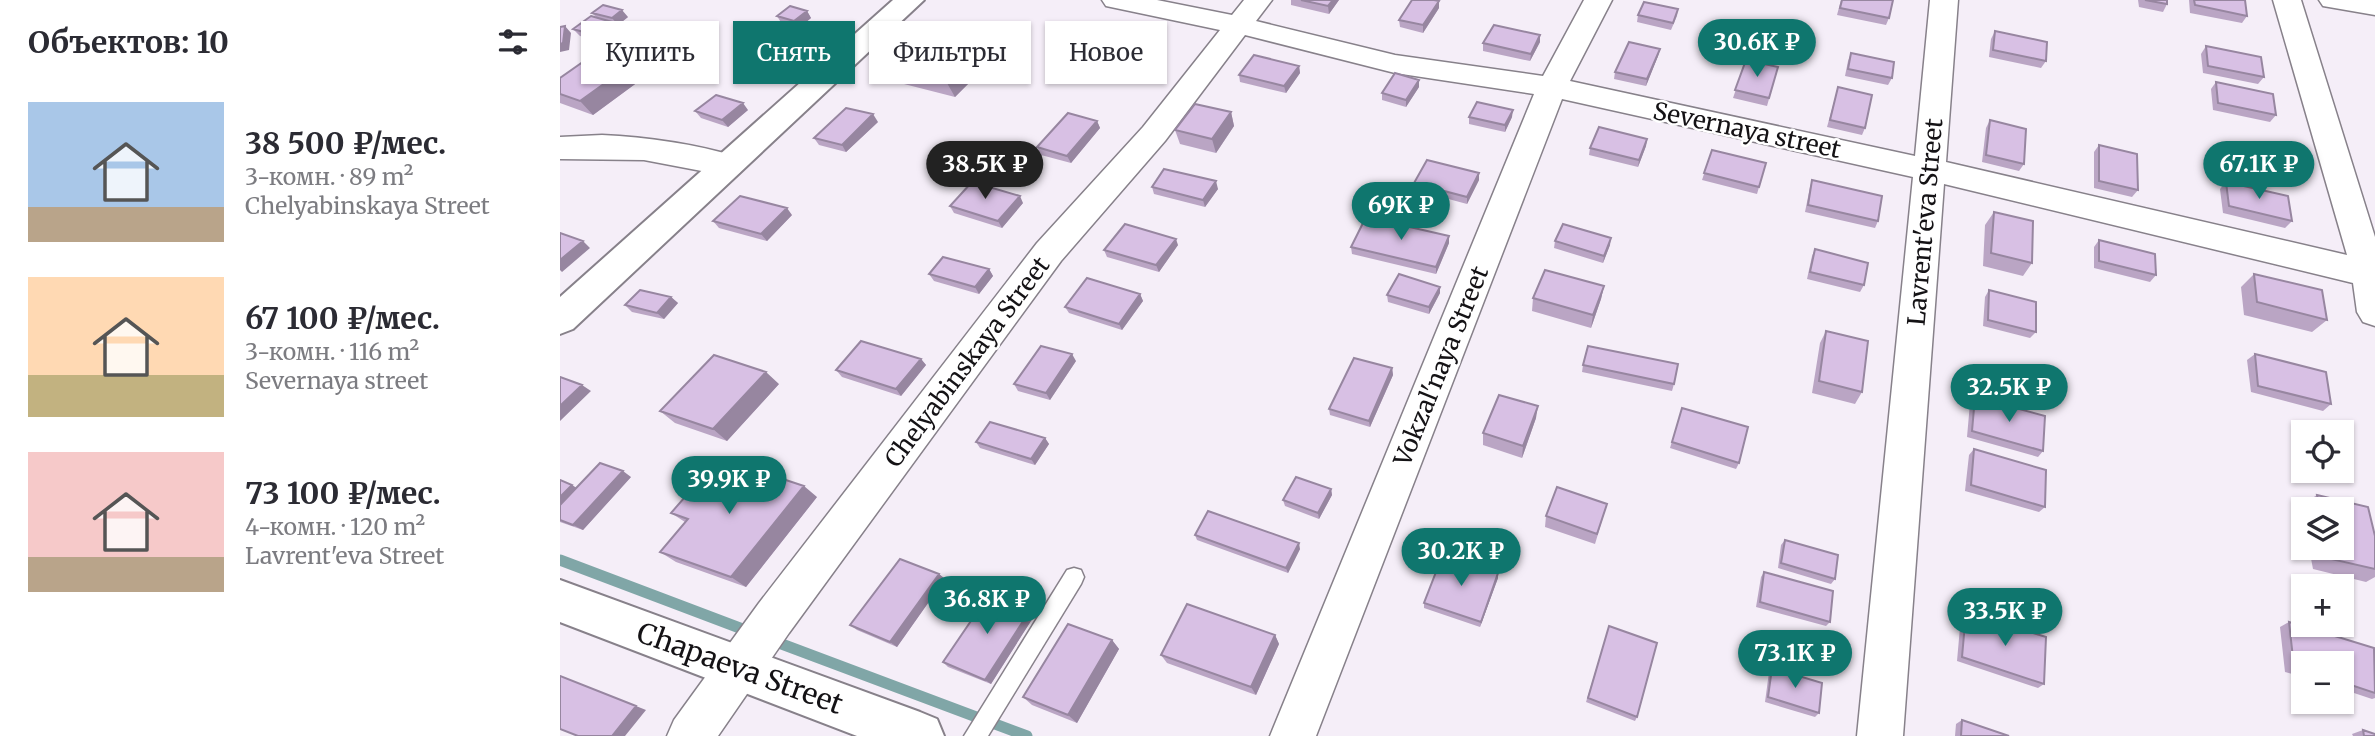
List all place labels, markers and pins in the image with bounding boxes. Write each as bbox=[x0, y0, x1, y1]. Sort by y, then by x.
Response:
pin: 30.6K ₽ bbox=[1692, 20, 1822, 79]
pin: 38.5K ₽ bbox=[920, 142, 1050, 201]
pin: 67.1K ₽ bbox=[2194, 142, 2324, 201]
pin: 69K ₽ bbox=[1352, 182, 1450, 242]
pin: 32.5K ₽ bbox=[1944, 364, 2074, 424]
pin: 39.9K ₽ bbox=[664, 456, 794, 516]
pin: 30.2K ₽ bbox=[1396, 528, 1526, 588]
pin: 36.8K ₽ bbox=[922, 576, 1052, 636]
pin: 33.5K ₽ bbox=[1940, 588, 2070, 648]
pin: 73.1K ₽ bbox=[1730, 630, 1860, 690]

